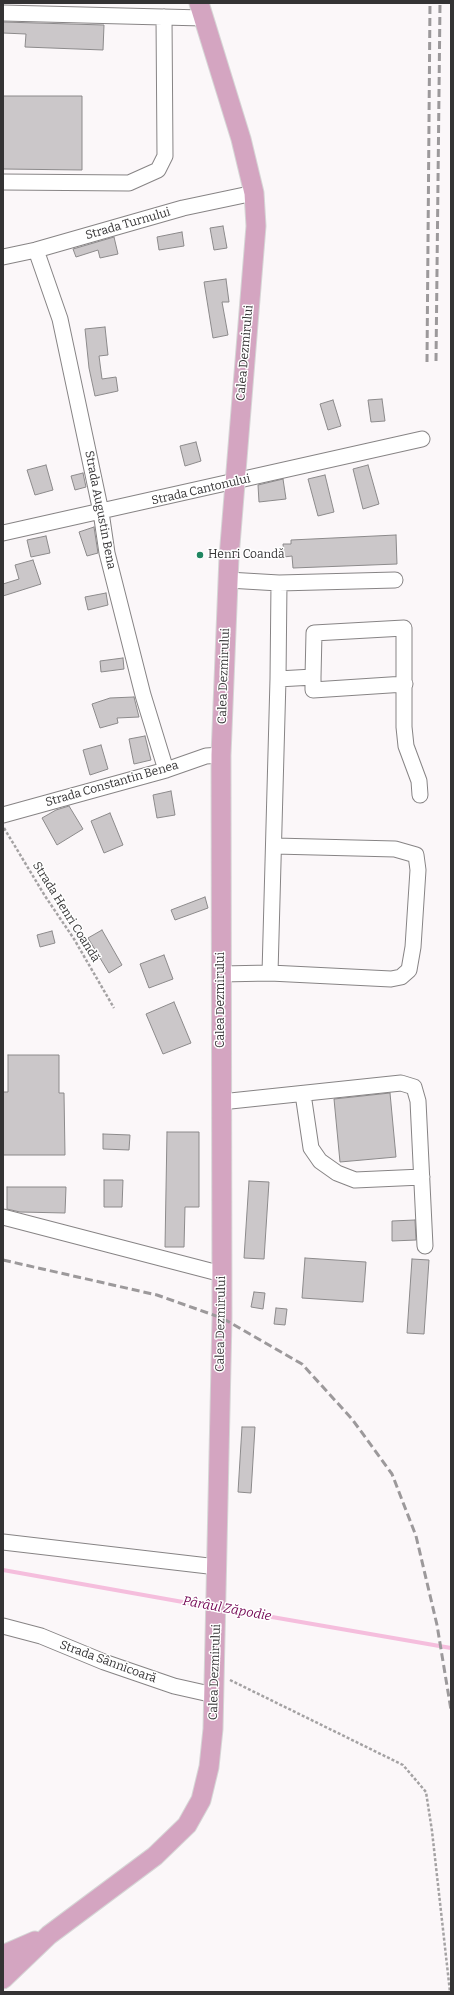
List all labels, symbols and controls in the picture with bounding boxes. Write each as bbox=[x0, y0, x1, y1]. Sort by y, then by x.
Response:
street label: Strada Turnului bbox=[84, 205, 172, 243]
street label: Calea Dezmirului bbox=[234, 305, 256, 401]
street label: Strada Augustin Bena bbox=[81, 449, 119, 571]
street label: Strada Cantonului bbox=[150, 472, 252, 508]
place label: Henri Coandă bbox=[208, 548, 285, 562]
marker: Henri Coandă bbox=[195, 550, 205, 560]
street label: Calea Dezmirului bbox=[215, 628, 233, 724]
street label: Strada Constantin Benea bbox=[44, 758, 180, 810]
street label: Strada Henri Coandă bbox=[29, 859, 103, 965]
street label: Calea Dezmirului bbox=[214, 952, 228, 1048]
street label: Calea Dezmirului bbox=[213, 1276, 229, 1372]
water label: Pârâul Zăpodie bbox=[182, 1594, 272, 1624]
street label: Calea Dezmirului bbox=[206, 1624, 224, 1720]
street label: Strada Sânnicoară bbox=[58, 1638, 158, 1686]

